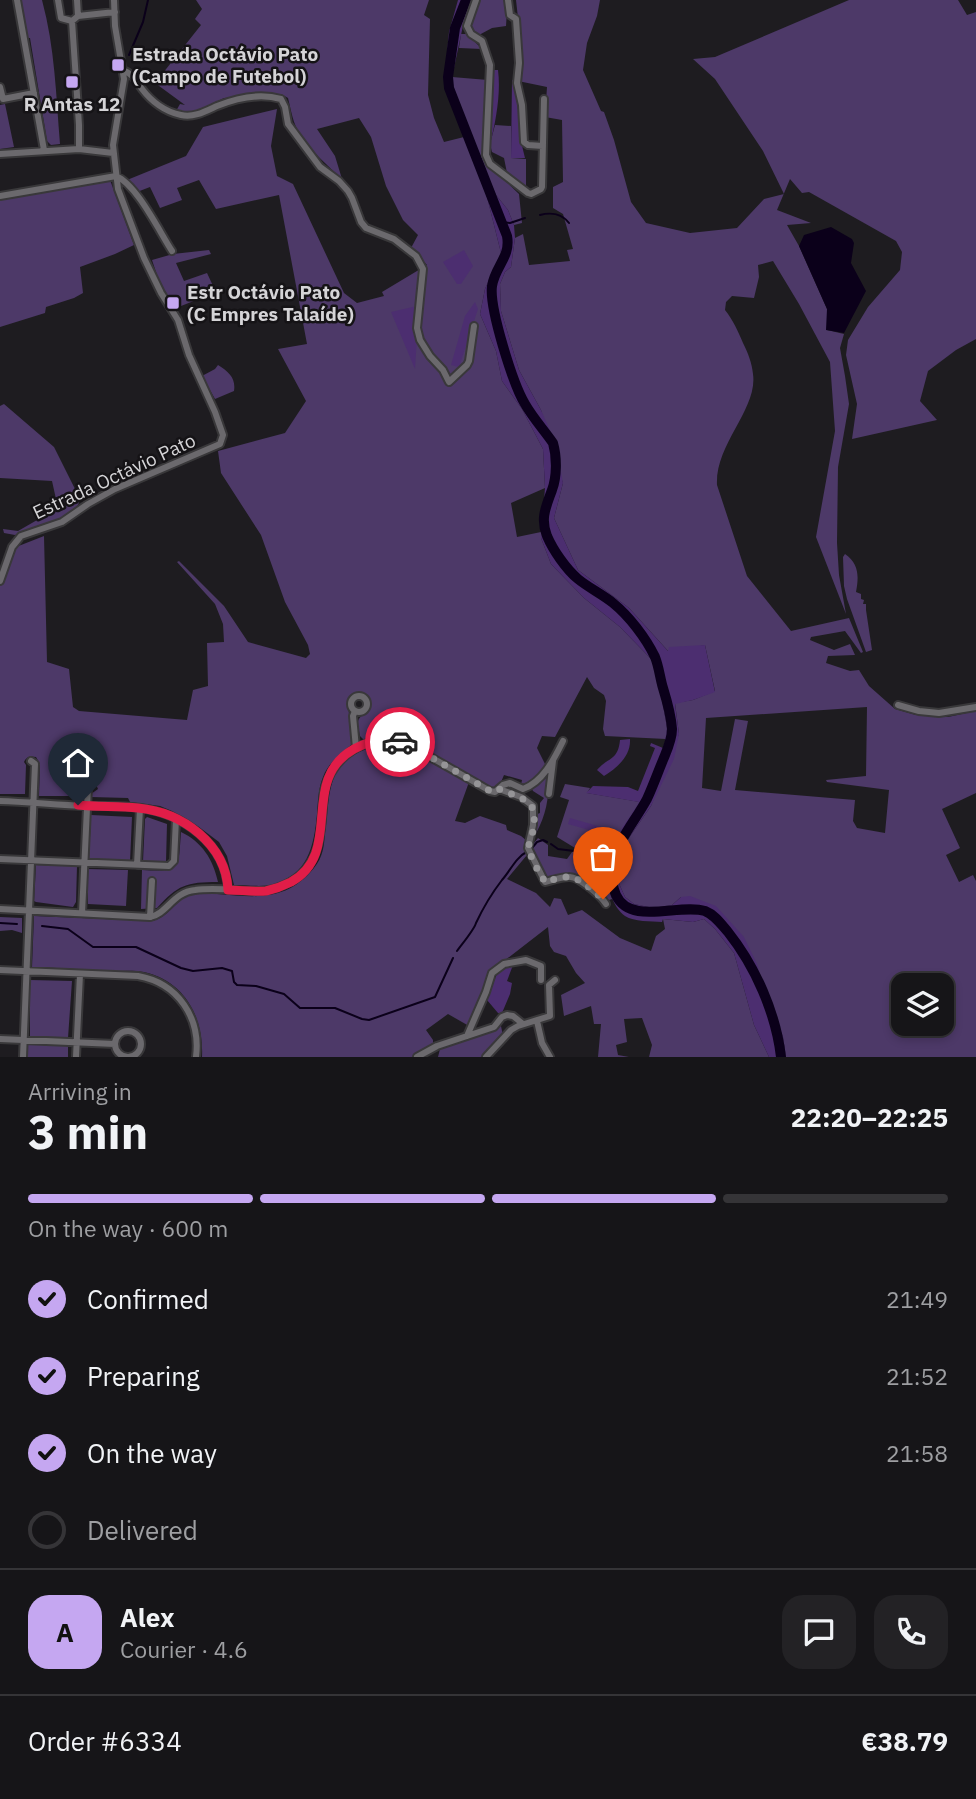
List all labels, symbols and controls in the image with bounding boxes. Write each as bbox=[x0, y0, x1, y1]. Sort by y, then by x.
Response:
place label: Estrada Octávio Pato (Campo de Futebol) bbox=[132, 42, 319, 88]
marker: Estrada Octávio Pato (Campo de Futebol) bbox=[110, 57, 126, 73]
marker: R Antas 12 bbox=[64, 74, 80, 90]
place label: R Antas 12 bbox=[24, 92, 120, 116]
place label: Estr Octávio Pato (C Empres Talaíde) bbox=[187, 280, 354, 326]
marker: Estr Octávio Pato (C Empres Talaíde) bbox=[165, 295, 181, 311]
street label: Estrada Octávio Pato bbox=[29, 428, 199, 524]
courier bbox=[365, 707, 435, 777]
icon: car bbox=[381, 723, 419, 761]
pin bbox=[48, 733, 108, 805]
icon: home bbox=[59, 744, 97, 782]
pin bbox=[573, 827, 633, 899]
icon: bag bbox=[584, 838, 622, 876]
map controls bbox=[891, 973, 954, 1036]
button: layers bbox=[891, 973, 954, 1036]
text: Arriving in bbox=[28, 1076, 132, 1106]
text: 22:20–22:25 bbox=[791, 1100, 948, 1134]
text: 3 min bbox=[28, 1102, 148, 1162]
text: On the way · 600 m bbox=[28, 1213, 228, 1243]
icon: check bbox=[28, 1280, 66, 1318]
text: Confirmed bbox=[87, 1282, 209, 1316]
text: 21:49 bbox=[886, 1284, 948, 1314]
icon: check bbox=[28, 1357, 66, 1395]
text: Preparing bbox=[87, 1359, 200, 1393]
text: 21:52 bbox=[886, 1361, 948, 1391]
icon: check bbox=[28, 1434, 66, 1472]
text: On the way bbox=[87, 1436, 217, 1470]
text: 21:58 bbox=[886, 1438, 948, 1468]
text: Delivered bbox=[87, 1513, 198, 1547]
button: chat bbox=[782, 1595, 856, 1669]
button: phone bbox=[874, 1595, 948, 1669]
text: Alex bbox=[120, 1600, 174, 1634]
text: A bbox=[56, 1615, 74, 1649]
text: Courier · 4.6 bbox=[120, 1634, 248, 1664]
text: Order #6334 bbox=[28, 1724, 182, 1758]
text: €38.79 bbox=[861, 1724, 948, 1758]

